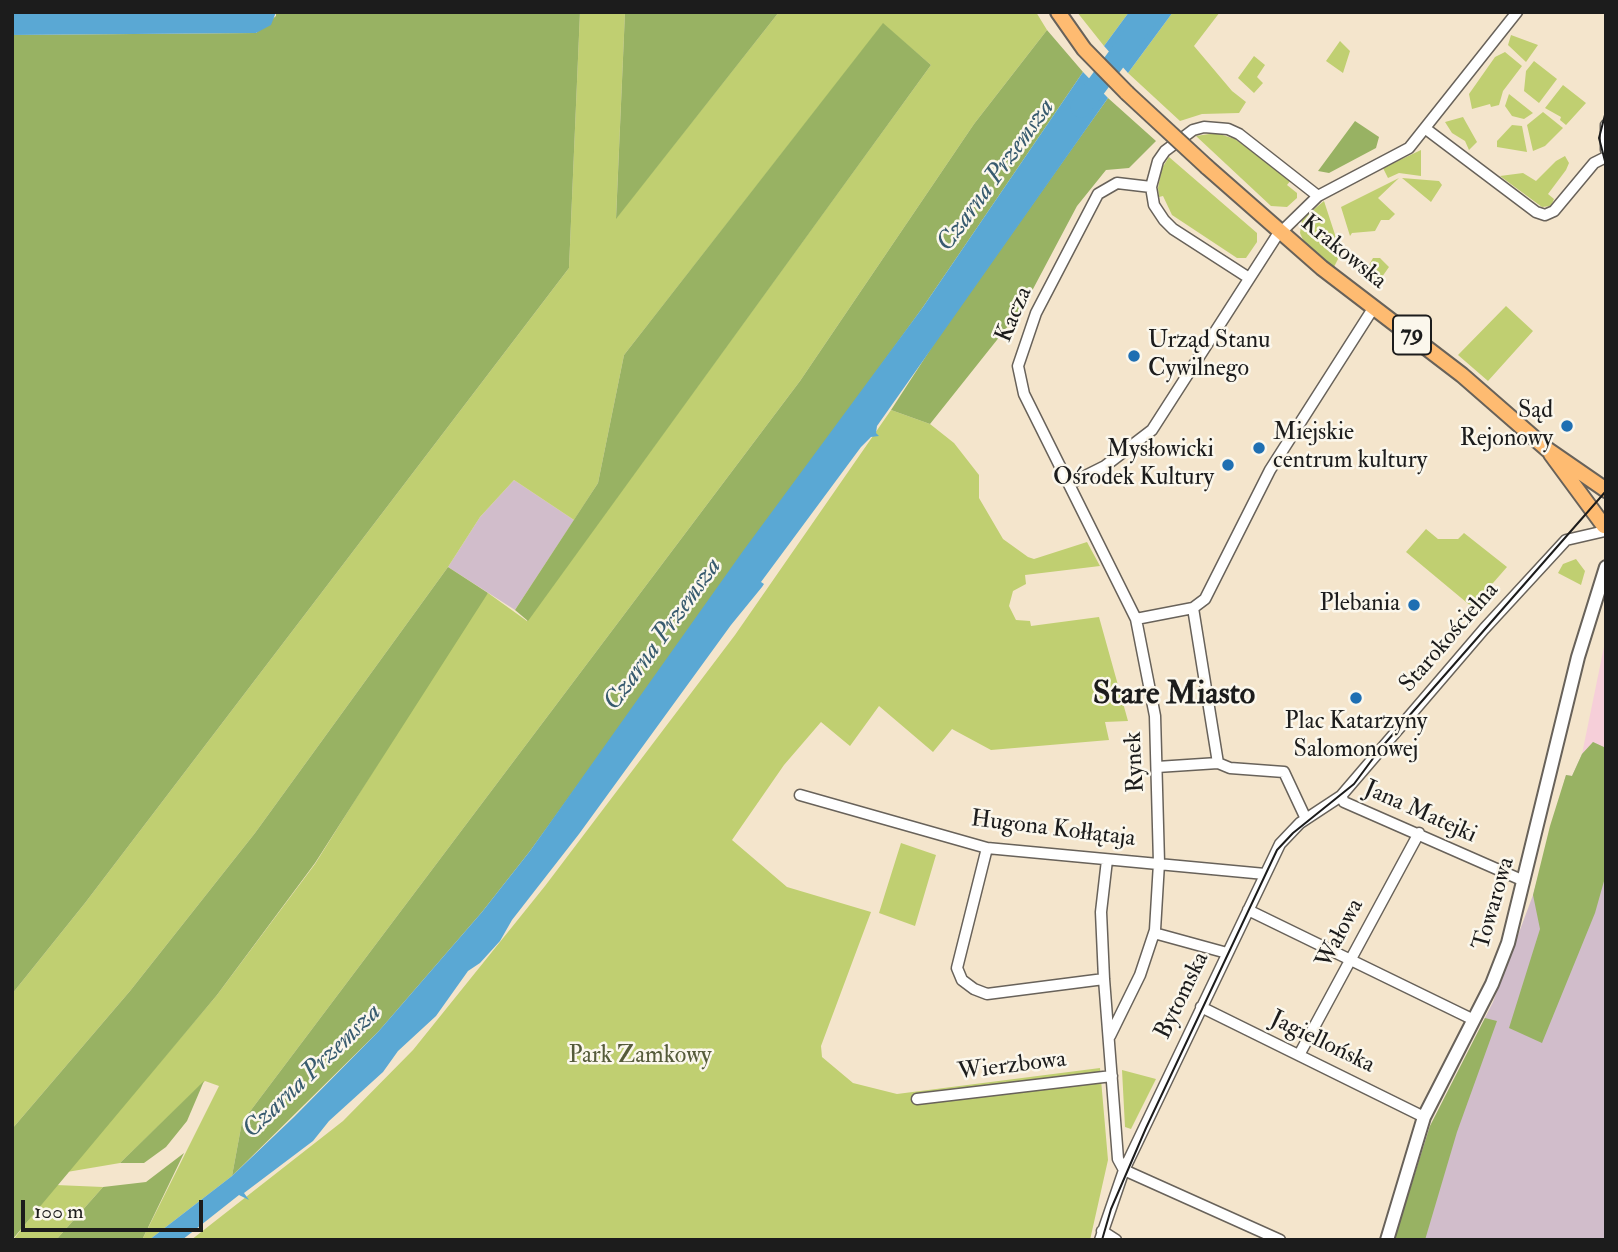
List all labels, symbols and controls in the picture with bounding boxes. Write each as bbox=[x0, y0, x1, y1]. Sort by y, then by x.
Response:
water label: Czarna Przemsza bbox=[931, 94, 1063, 258]
street label: Krakowska bbox=[1294, 210, 1392, 296]
street label: Kacza bbox=[990, 283, 1040, 347]
road number: 79 bbox=[1393, 316, 1431, 354]
place label: Urząd Stanu Cywilnego bbox=[1148, 328, 1270, 384]
marker: Urząd Stanu Cywilnego bbox=[1126, 348, 1142, 364]
place label: Sąd Rejonowy bbox=[1460, 398, 1553, 454]
marker: Sąd Rejonowy bbox=[1559, 418, 1575, 434]
place label: Miejskie centrum kultury bbox=[1273, 420, 1427, 476]
place label: Mysłowicki Ośrodek Kultury bbox=[1053, 437, 1214, 493]
marker: Miejskie centrum kultury bbox=[1251, 440, 1267, 456]
marker: Mysłowicki Ośrodek Kultury bbox=[1220, 457, 1236, 473]
water label: Czarna Przemsza bbox=[598, 553, 730, 717]
street label: Starokościelna bbox=[1394, 577, 1506, 699]
place label: Plebania bbox=[1320, 591, 1400, 619]
marker: Plebania bbox=[1406, 597, 1422, 613]
district label: Stare Miasto bbox=[1093, 677, 1255, 715]
marker: Plac Katarzyny Salomonowej bbox=[1348, 690, 1364, 706]
place label: Plac Katarzyny Salomonowej bbox=[1285, 709, 1427, 765]
street label: Rynek bbox=[1120, 731, 1152, 793]
street label: Jana Matejki bbox=[1359, 775, 1481, 851]
street label: Hugona Kołłątaja bbox=[969, 806, 1137, 854]
street label: Towarowa bbox=[1468, 854, 1522, 954]
street label: Wałowa bbox=[1311, 894, 1371, 974]
street label: Bytomska bbox=[1150, 948, 1216, 1044]
water label: Czarna Przemsza bbox=[237, 998, 389, 1146]
street label: Jagiellońska bbox=[1265, 1005, 1379, 1081]
park label: Park Zamkowy bbox=[568, 1043, 712, 1071]
street label: Wierzbowa bbox=[956, 1046, 1068, 1088]
scale bar bbox=[24, 1186, 206, 1230]
text: 100 m bbox=[34, 1198, 84, 1225]

